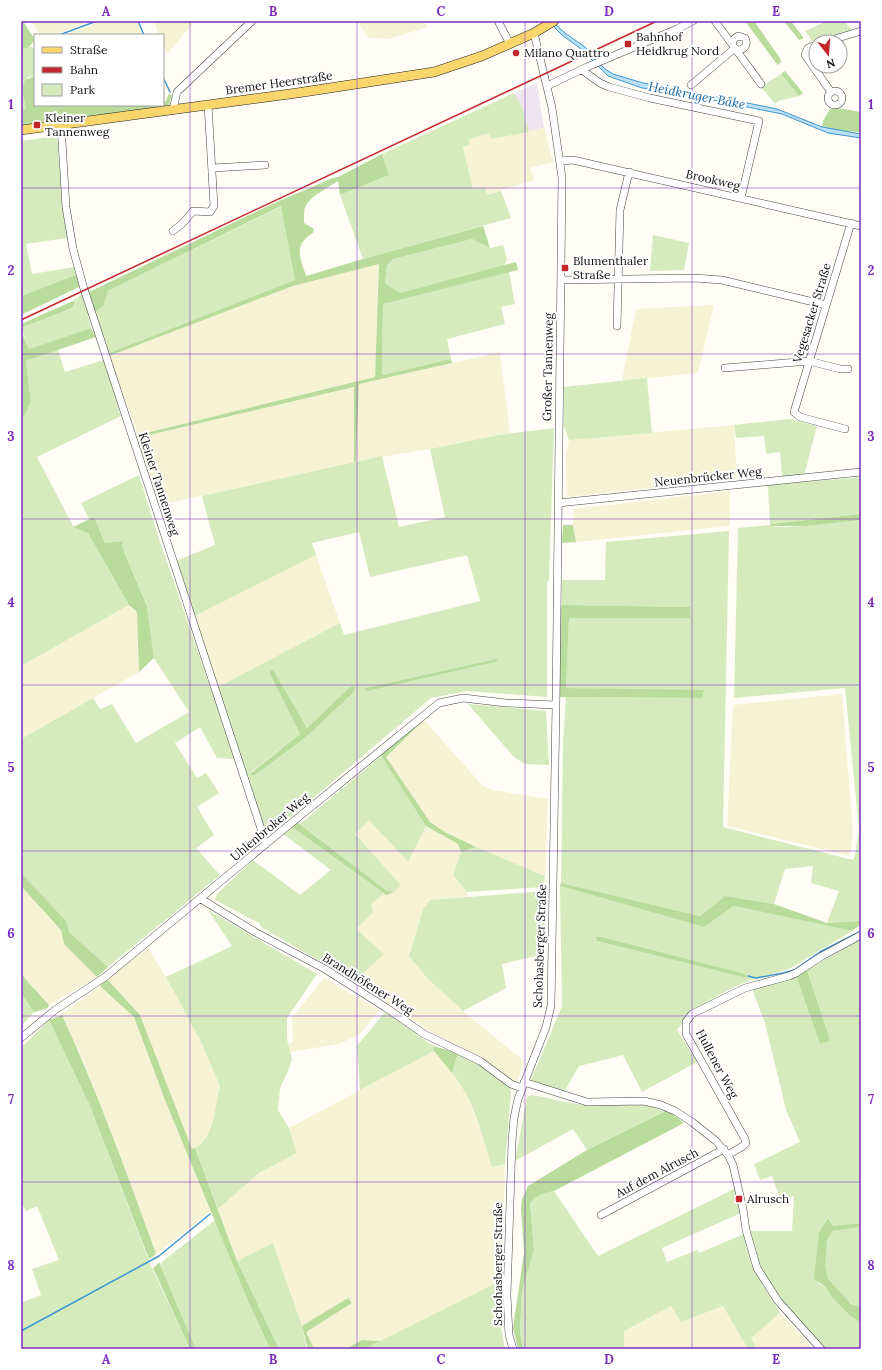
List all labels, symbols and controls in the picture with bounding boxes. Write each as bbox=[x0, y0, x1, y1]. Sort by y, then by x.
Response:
text: A bbox=[102, 3, 111, 20]
text: B bbox=[269, 3, 278, 20]
text: C bbox=[437, 3, 446, 20]
text: D bbox=[604, 3, 614, 20]
text: E bbox=[772, 3, 780, 20]
place label: Bahnhof Heidkrug Nord bbox=[636, 29, 719, 58]
legend bbox=[34, 34, 164, 106]
north arrow bbox=[808, 34, 848, 74]
marker: Bahnhof Heidkrug Nord bbox=[623, 39, 633, 49]
text: Straße bbox=[70, 42, 108, 57]
place label: Milano Quattro bbox=[524, 45, 610, 60]
marker: Milano Quattro bbox=[511, 48, 521, 58]
text: N bbox=[824, 56, 837, 72]
text: Bahn bbox=[70, 62, 98, 77]
street label: Bremer Heerstraße bbox=[224, 67, 334, 97]
water label: Heidkruger Bäke bbox=[647, 78, 747, 113]
text: Park bbox=[70, 82, 96, 97]
text: 1 bbox=[8, 96, 14, 113]
text: 1 bbox=[868, 96, 874, 113]
place label: Kleiner Tannenweg bbox=[45, 110, 110, 139]
marker: Kleiner Tannenweg bbox=[32, 120, 42, 130]
street label: Brookweg bbox=[684, 166, 742, 193]
place label: Blumenthaler Straße bbox=[573, 253, 649, 282]
street label: Vegesacker Straße bbox=[789, 261, 834, 366]
text: 2 bbox=[8, 262, 15, 279]
text: 2 bbox=[868, 262, 875, 279]
marker: Blumenthaler Straße bbox=[560, 263, 570, 273]
street label: Großer Tannenweg bbox=[539, 312, 556, 421]
text: 3 bbox=[7, 428, 15, 445]
text: 3 bbox=[867, 428, 875, 445]
street label: Kleiner Tannenweg bbox=[136, 430, 183, 538]
street label: Neuenbrücker Weg bbox=[653, 463, 763, 490]
text: 4 bbox=[7, 594, 15, 611]
text: 4 bbox=[867, 594, 875, 611]
text: 5 bbox=[7, 759, 15, 776]
text: 5 bbox=[867, 759, 875, 776]
street label: Uhlenbroker Weg bbox=[227, 789, 312, 864]
street label: Schohasberger Straße bbox=[530, 883, 549, 1008]
text: 6 bbox=[7, 925, 15, 942]
text: 6 bbox=[867, 925, 875, 942]
street label: Brandhöfener Weg bbox=[320, 950, 417, 1018]
street label: Hullener Weg bbox=[693, 1027, 742, 1101]
text: 7 bbox=[8, 1091, 14, 1108]
text: 7 bbox=[868, 1091, 874, 1108]
street label: Auf dem Alrusch bbox=[612, 1144, 701, 1201]
place label: Alrusch bbox=[746, 1191, 789, 1206]
marker: Alrusch bbox=[734, 1194, 744, 1204]
street label: Schohasberger Straße bbox=[490, 1202, 505, 1326]
text: 8 bbox=[7, 1257, 15, 1274]
text: 8 bbox=[867, 1257, 875, 1274]
text: A bbox=[102, 1351, 111, 1368]
text: B bbox=[269, 1351, 278, 1368]
text: C bbox=[437, 1351, 446, 1368]
text: D bbox=[604, 1351, 614, 1368]
text: E bbox=[772, 1351, 780, 1368]

